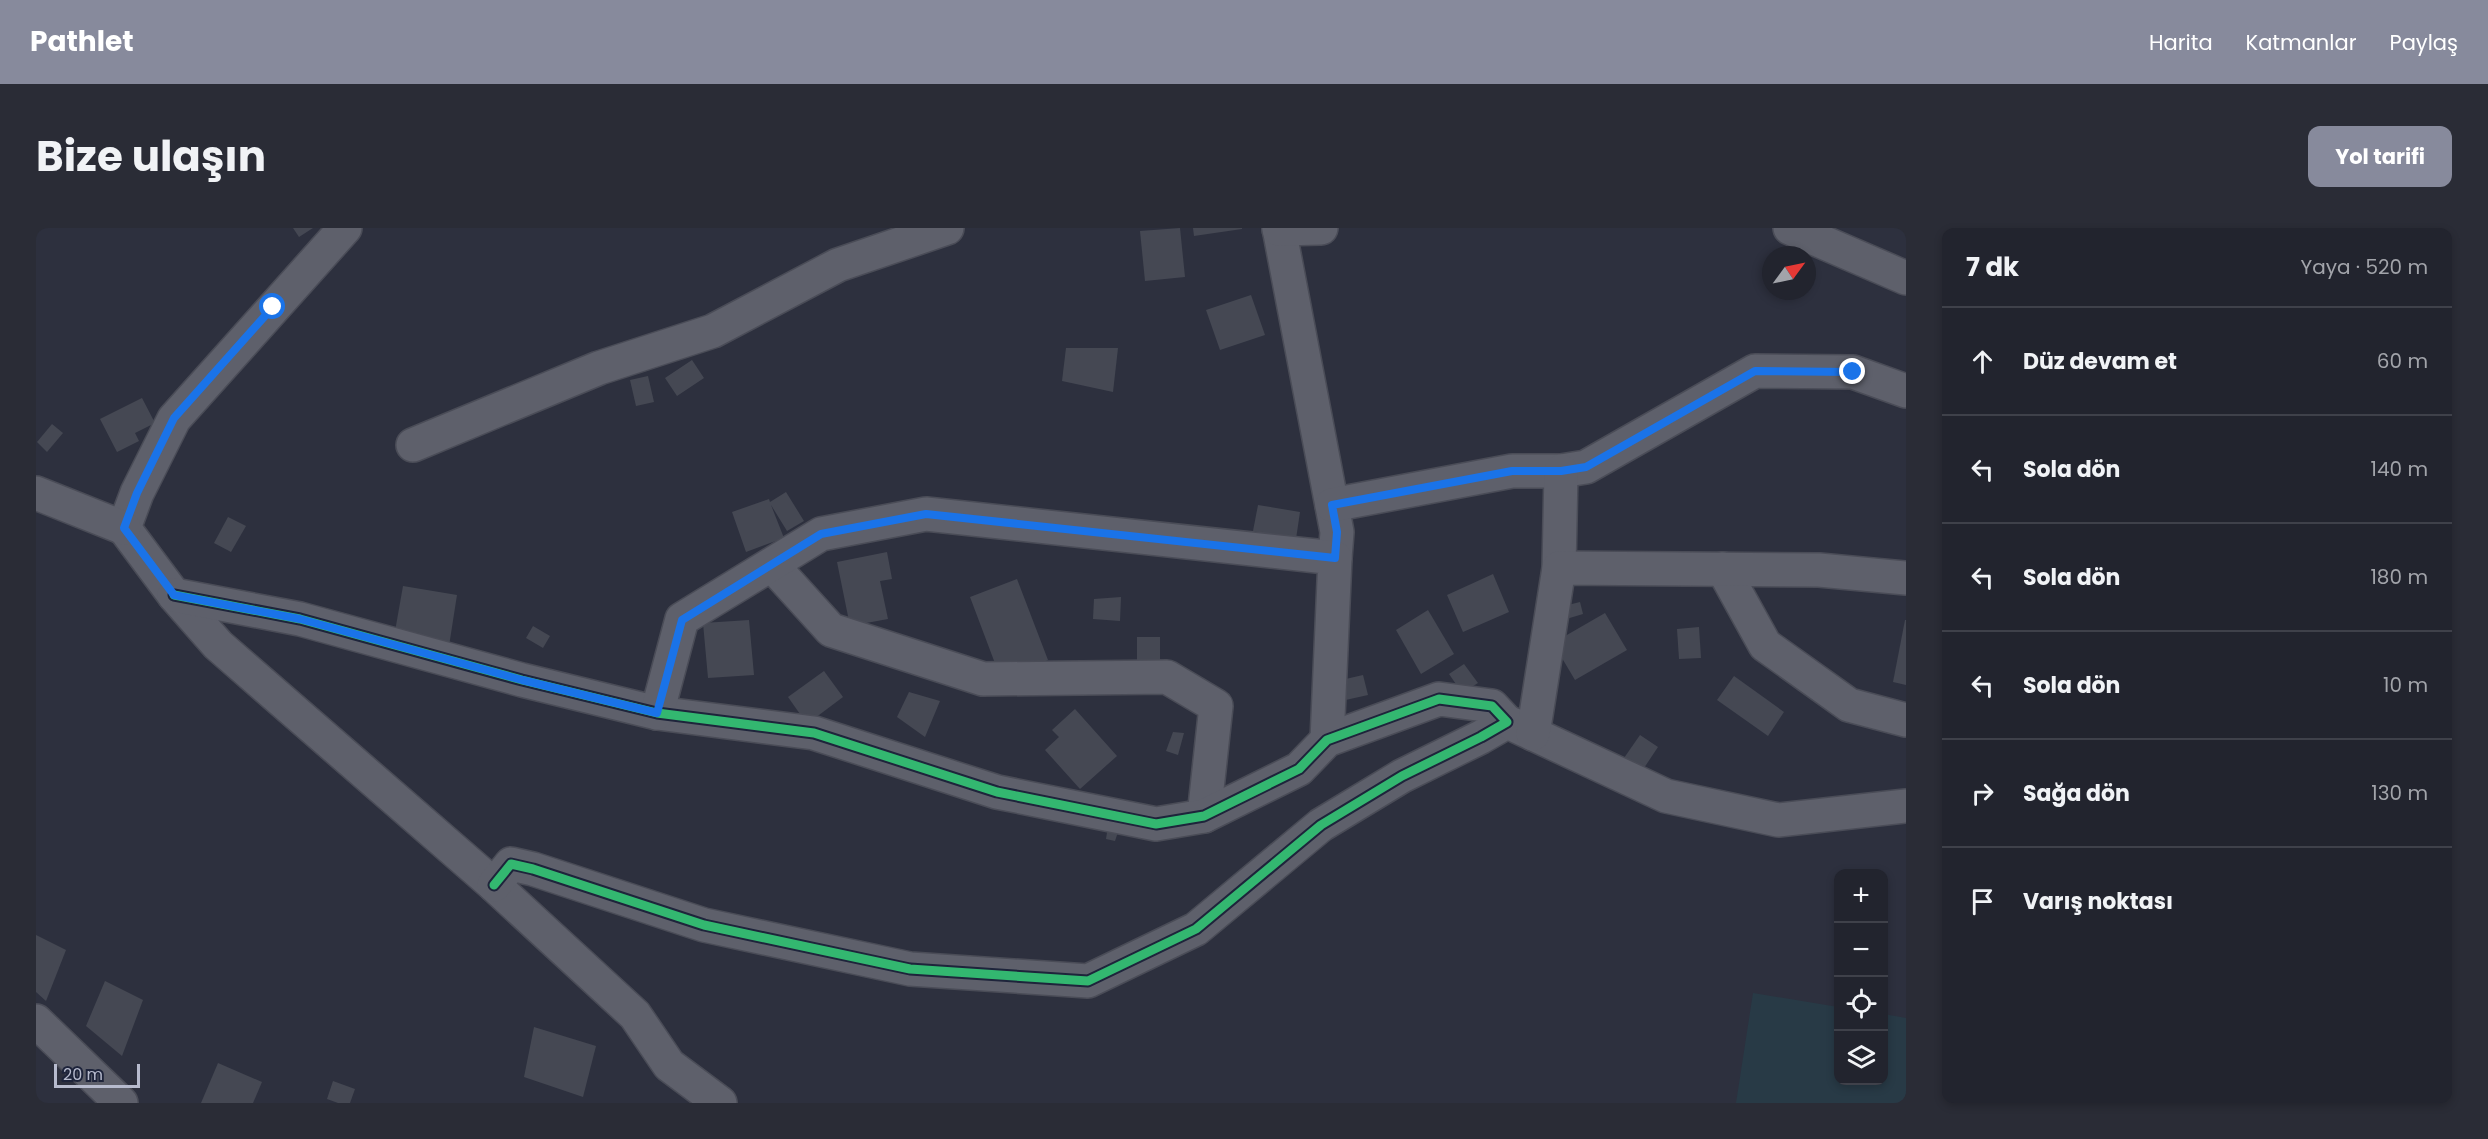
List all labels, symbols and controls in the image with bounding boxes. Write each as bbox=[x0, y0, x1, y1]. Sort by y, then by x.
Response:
text: Pathlet bbox=[30, 22, 134, 61]
text: Harita bbox=[2149, 28, 2213, 57]
text: Katmanlar bbox=[2246, 28, 2356, 57]
text: Paylaş bbox=[2389, 28, 2458, 57]
button: Yol tarifi bbox=[2308, 126, 2452, 187]
text: Bize ulaşın bbox=[36, 127, 266, 186]
north arrow bbox=[1762, 246, 1816, 300]
text: 7 dk bbox=[1966, 249, 2019, 285]
text: Yaya · 520 m bbox=[2301, 253, 2428, 281]
route start bbox=[259, 293, 285, 319]
icon: ahead bbox=[1966, 345, 1999, 378]
text: Düz devam et bbox=[2023, 346, 2177, 377]
text: 60 m bbox=[2377, 347, 2428, 375]
route end bbox=[1839, 358, 1865, 384]
icon: left bbox=[1966, 453, 1999, 486]
text: Sola dön bbox=[2023, 454, 2120, 485]
text: 140 m bbox=[2371, 455, 2428, 483]
icon: left bbox=[1966, 561, 1999, 594]
text: Sola dön bbox=[2023, 562, 2120, 593]
text: 180 m bbox=[2370, 563, 2428, 591]
icon: left bbox=[1966, 669, 1999, 702]
text: Sola dön bbox=[2023, 670, 2120, 701]
text: 10 m bbox=[2383, 671, 2428, 699]
icon: right bbox=[1966, 777, 1999, 810]
text: Sağa dön bbox=[2023, 778, 2130, 809]
text: 130 m bbox=[2371, 779, 2428, 807]
map controls bbox=[1834, 869, 1888, 1085]
button: + bbox=[1834, 869, 1888, 923]
icon: arrive bbox=[1966, 885, 1999, 918]
text: Varış noktası bbox=[2023, 886, 2173, 917]
button: − bbox=[1834, 923, 1888, 977]
button: locate bbox=[1834, 977, 1888, 1031]
button: layers bbox=[1834, 1031, 1888, 1085]
scale bar bbox=[54, 1061, 140, 1088]
text: 20 m bbox=[63, 1063, 103, 1086]

